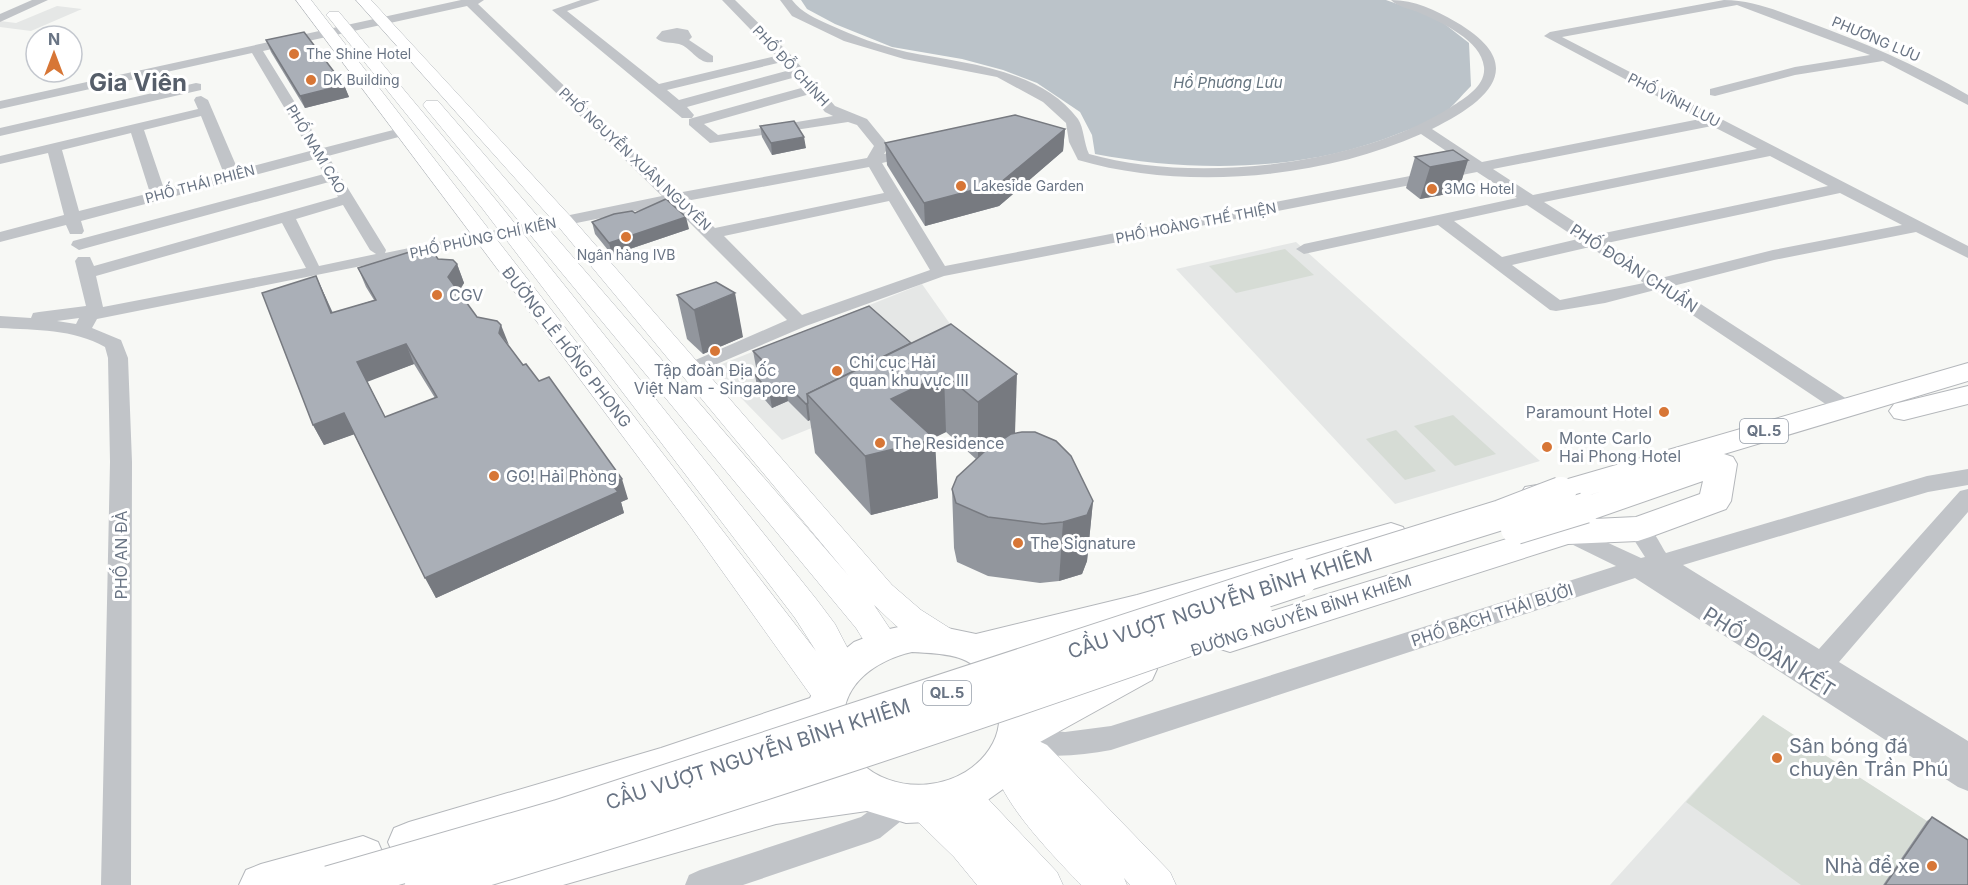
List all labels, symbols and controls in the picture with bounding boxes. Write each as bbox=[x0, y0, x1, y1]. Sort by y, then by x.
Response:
street label: PHƯƠNG LƯU bbox=[1830, 12, 1923, 65]
street label: PHỐ ĐỖ CHÍNH bbox=[750, 20, 835, 110]
north arrow bbox=[24, 24, 84, 84]
text: N bbox=[48, 29, 60, 49]
place label: The Shine Hotel bbox=[306, 45, 411, 62]
marker: The Shine Hotel bbox=[287, 47, 301, 61]
street label: PHỐ VĨNH LƯU bbox=[1625, 66, 1724, 130]
district label: Gia Viên bbox=[89, 68, 187, 97]
place label: DK Building bbox=[323, 71, 400, 88]
marker: DK Building bbox=[304, 73, 318, 87]
water label: Hồ Phương Lưu bbox=[1173, 73, 1283, 92]
street label: PHỐ NGUYỄN XUÂN NGUYÊN bbox=[556, 82, 717, 234]
street label: PHỐ NAM CAO bbox=[283, 100, 352, 196]
street label: PHỐ THÁI PHIÊN bbox=[142, 158, 257, 206]
place label: Lakeside Garden bbox=[973, 177, 1084, 194]
marker: Lakeside Garden bbox=[954, 179, 968, 193]
place label: 3MG Hotel bbox=[1444, 180, 1514, 197]
marker: 3MG Hotel bbox=[1425, 182, 1439, 196]
street label: PHỐ HOÀNG THẾ THIỆN bbox=[1114, 196, 1278, 246]
street label: PHỐ PHÙNG CHÍ KIÊN bbox=[408, 211, 558, 261]
street label: PHỐ ĐOÀN CHUẨN bbox=[1567, 218, 1703, 317]
marker: Ngân hàng IVB bbox=[619, 230, 633, 244]
place label: Ngân hàng IVB bbox=[577, 246, 675, 263]
street label: ĐƯỜNG LÊ HỒNG PHONG bbox=[498, 262, 637, 431]
place label: CGV bbox=[449, 285, 483, 305]
marker: CGV bbox=[430, 288, 444, 302]
marker: Tập đoàn Địa ốc Việt Nam - Singapore bbox=[708, 344, 722, 358]
place label: Chi cục Hải quan khu vực III bbox=[849, 352, 969, 390]
place label: Tập đoàn Địa ốc Việt Nam - Singapore bbox=[634, 360, 796, 398]
marker: Chi cục Hải quan khu vực III bbox=[830, 364, 844, 378]
place label: Paramount Hotel bbox=[1526, 402, 1652, 422]
marker: Paramount Hotel bbox=[1657, 405, 1671, 419]
road number: QL.5 bbox=[1740, 419, 1788, 443]
place label: Monte Carlo Hai Phong Hotel bbox=[1559, 428, 1681, 466]
place label: The Residence bbox=[892, 433, 1004, 453]
marker: The Residence bbox=[873, 436, 887, 450]
marker: Monte Carlo Hai Phong Hotel bbox=[1540, 440, 1554, 454]
place label: GO! Hải Phòng bbox=[506, 466, 617, 486]
marker: GO! Hải Phòng bbox=[487, 469, 501, 483]
street label: PHỐ AN ĐÀ bbox=[109, 510, 131, 600]
place label: The Signature bbox=[1030, 533, 1136, 553]
marker: The Signature bbox=[1011, 536, 1025, 550]
street label: CẦU VƯỢT NGUYỄN BỈNH KHIÊM bbox=[1063, 539, 1375, 664]
street label: ĐƯỜNG NGUYỄN BỈNH KHIÊM bbox=[1187, 568, 1414, 660]
street label: PHỐ BẠCH THÁI BƯỞI bbox=[1408, 578, 1575, 651]
street label: PHỐ ĐOÀN KẾT bbox=[1699, 599, 1841, 702]
road number: QL.5 bbox=[923, 681, 971, 705]
street label: CẦU VƯỢT NGUYỄN BỈNH KHIÊM bbox=[601, 690, 913, 815]
place label: Sân bóng đá chuyên Trần Phú bbox=[1789, 734, 1948, 781]
marker: Sân bóng đá chuyên Trần Phú bbox=[1770, 751, 1784, 765]
place label: Nhà để xe bbox=[1825, 854, 1920, 878]
marker: Nhà để xe bbox=[1925, 859, 1939, 873]

